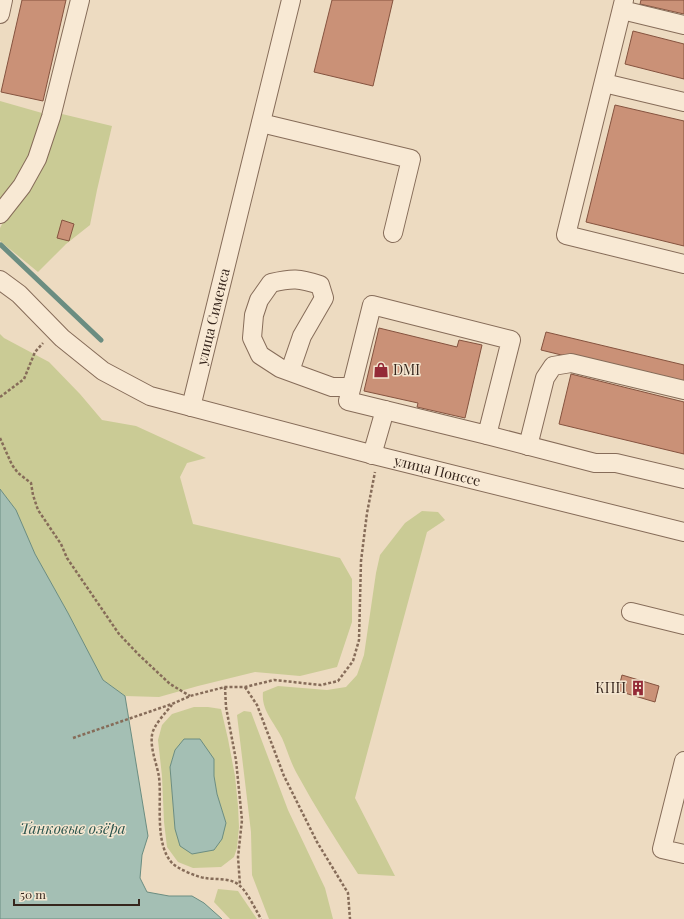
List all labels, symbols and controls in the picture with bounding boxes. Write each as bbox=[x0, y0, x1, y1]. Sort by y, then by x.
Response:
street label: улица Сименса bbox=[191, 266, 234, 368]
place label: DMI bbox=[393, 360, 420, 379]
shop icon: DMI bbox=[372, 361, 390, 379]
street label: улица Понссе bbox=[391, 450, 483, 490]
place label: КПП bbox=[595, 678, 626, 697]
building icon: КПП bbox=[629, 679, 647, 697]
water label: Танковые озёра bbox=[20, 818, 126, 838]
scale bar bbox=[14, 881, 139, 907]
text: 50 m bbox=[20, 886, 46, 902]

